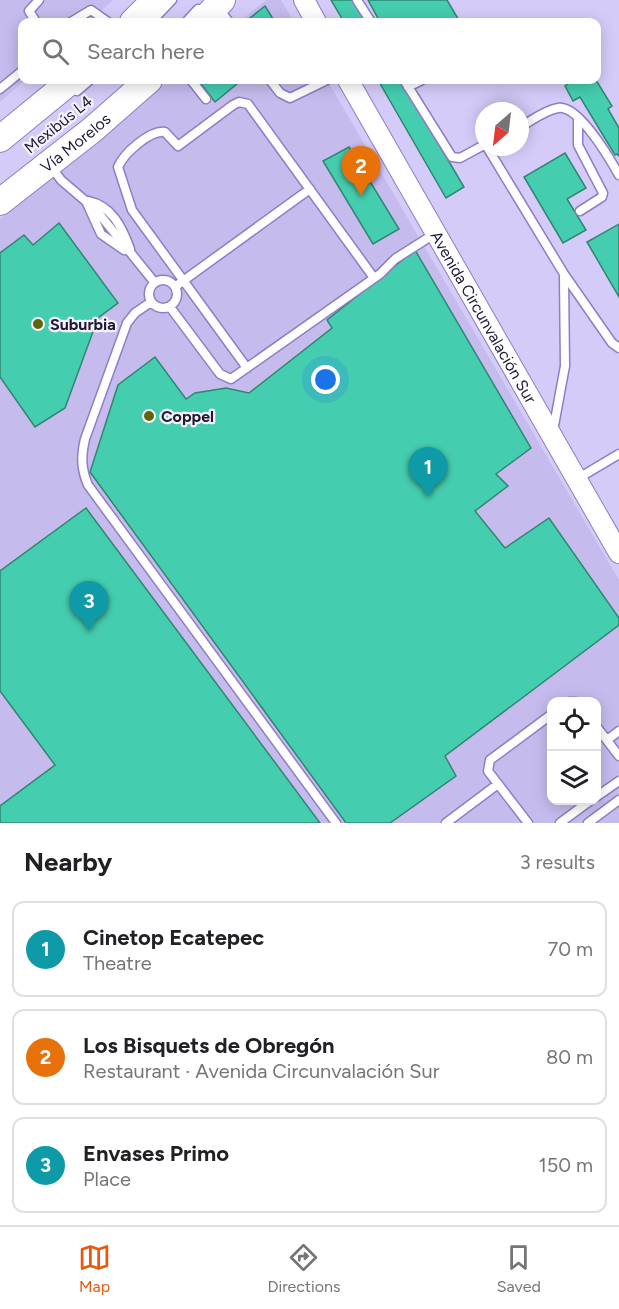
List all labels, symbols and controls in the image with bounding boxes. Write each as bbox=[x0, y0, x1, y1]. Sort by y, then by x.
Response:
search box bbox=[18, 18, 601, 84]
icon: search bbox=[39, 35, 72, 68]
text: Search here bbox=[87, 38, 205, 65]
street label: Mexibús L4 bbox=[21, 91, 96, 157]
north arrow bbox=[475, 102, 529, 156]
street label: Vía Morelos bbox=[37, 109, 115, 177]
pin: 2 bbox=[342, 146, 380, 196]
street label: Avenida Circunvalación Sur bbox=[426, 228, 540, 407]
place label: Suburbia bbox=[50, 315, 116, 334]
marker: Suburbia bbox=[31, 317, 45, 331]
your location bbox=[311, 365, 340, 394]
place label: Coppel bbox=[161, 407, 214, 426]
marker: Coppel bbox=[142, 409, 156, 423]
pin: 1 bbox=[408, 448, 448, 497]
pin: 3 bbox=[70, 582, 109, 631]
map controls bbox=[547, 697, 601, 805]
button: locate bbox=[547, 697, 601, 751]
button: layers bbox=[547, 751, 601, 805]
text: Nearby bbox=[24, 846, 112, 878]
text: 3 results bbox=[520, 850, 595, 874]
text: Cinetop Ecatepec bbox=[83, 924, 264, 951]
text: 1 bbox=[41, 937, 50, 961]
text: 70 m bbox=[547, 937, 593, 961]
text: Theatre bbox=[83, 951, 152, 975]
text: Los Bisquets de Obregón bbox=[83, 1032, 335, 1059]
text: 2 bbox=[40, 1045, 51, 1069]
text: 80 m bbox=[546, 1045, 593, 1069]
text: Restaurant · Avenida Circunvalación Sur bbox=[83, 1059, 439, 1083]
text: Envases Primo bbox=[83, 1140, 229, 1167]
text: 3 bbox=[40, 1153, 51, 1177]
text: 150 m bbox=[538, 1153, 593, 1177]
text: Place bbox=[83, 1167, 131, 1191]
tab: Map bbox=[78, 1241, 111, 1296]
tab: Directions bbox=[267, 1241, 340, 1296]
tab: Saved bbox=[497, 1241, 541, 1296]

